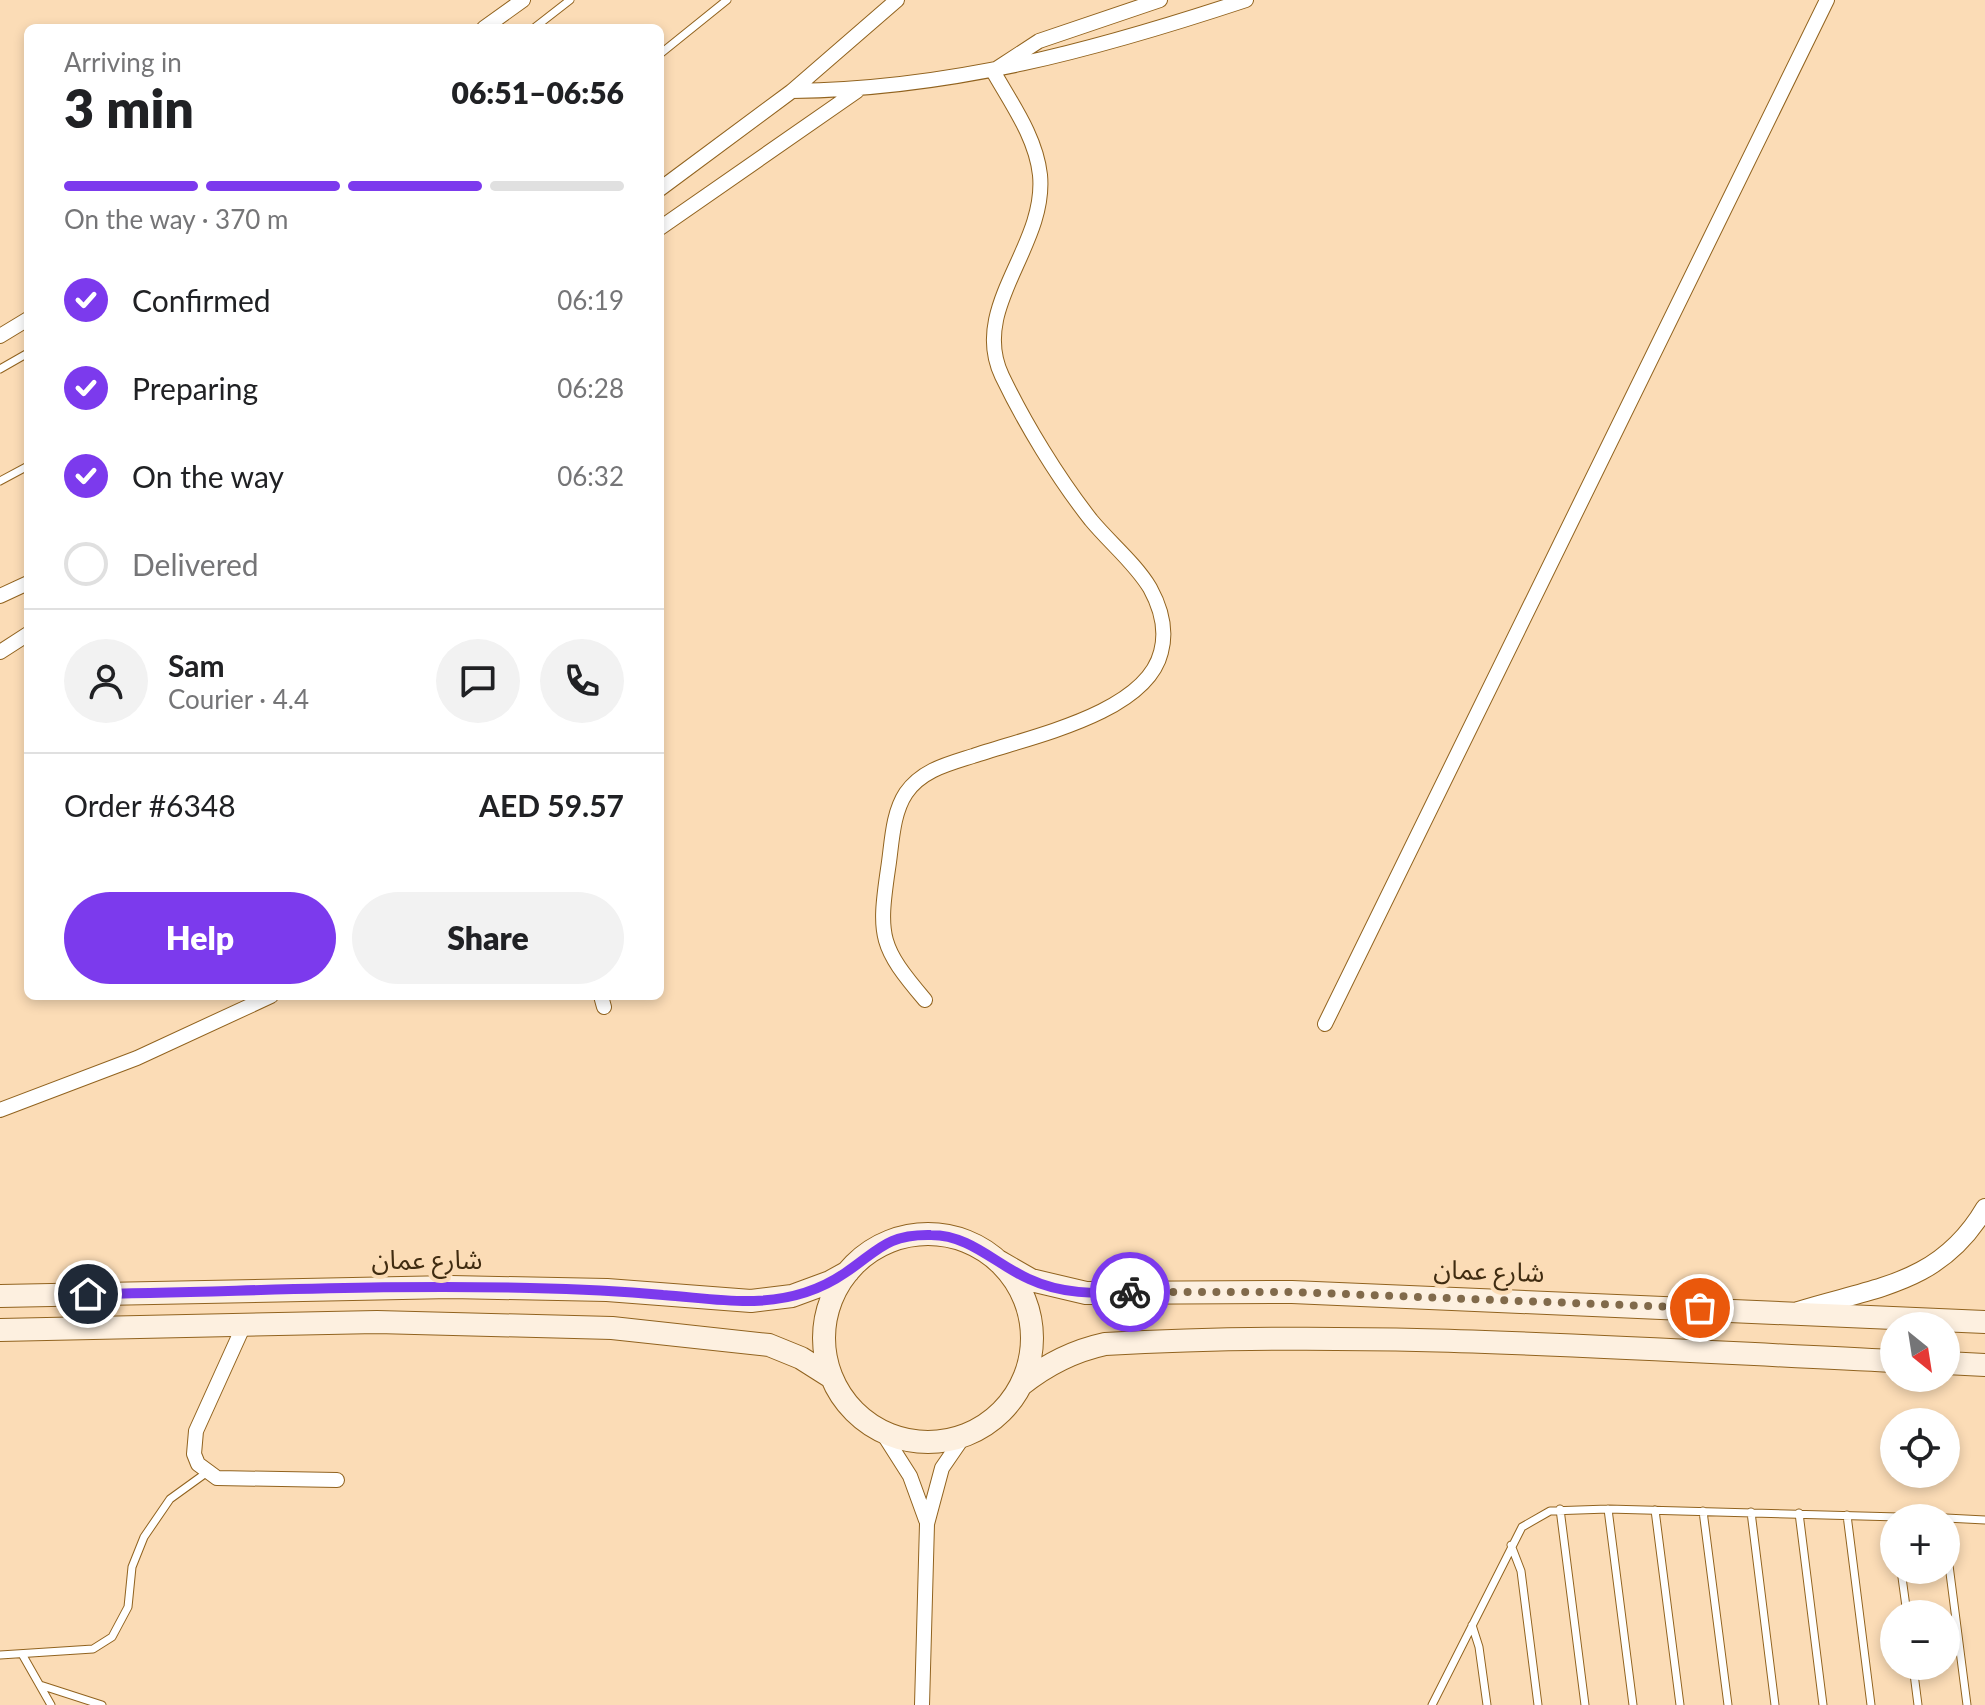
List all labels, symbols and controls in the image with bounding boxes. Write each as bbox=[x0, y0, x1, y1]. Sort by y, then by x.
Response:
text: Arriving in bbox=[64, 46, 182, 78]
text: 06:51–06:56 bbox=[451, 74, 624, 110]
text: 3 min bbox=[64, 77, 194, 139]
text: On the way · 370 m bbox=[64, 203, 288, 235]
icon: check bbox=[64, 278, 108, 322]
text: Confirmed bbox=[132, 282, 271, 318]
text: 06:19 bbox=[557, 284, 624, 316]
icon: check bbox=[64, 366, 108, 410]
text: Preparing bbox=[132, 370, 258, 406]
text: 06:28 bbox=[557, 372, 624, 404]
icon: check bbox=[64, 454, 108, 498]
text: On the way bbox=[132, 458, 284, 494]
text: 06:32 bbox=[557, 460, 624, 492]
text: Delivered bbox=[132, 546, 259, 582]
button: person bbox=[64, 639, 148, 723]
button: chat bbox=[436, 639, 520, 723]
button: phone bbox=[540, 639, 624, 723]
text: Sam bbox=[168, 647, 225, 683]
text: Courier · 4.4 bbox=[168, 683, 309, 715]
text: Order #6348 bbox=[64, 787, 236, 823]
text: AED 59.57 bbox=[479, 787, 624, 823]
button: Help bbox=[64, 892, 336, 984]
button: Share bbox=[352, 892, 624, 984]
street label: شارع عمان bbox=[372, 1243, 482, 1279]
courier bbox=[1090, 1252, 1170, 1332]
street label: شارع عمان bbox=[1433, 1252, 1545, 1292]
pin bbox=[54, 1260, 122, 1328]
icon: bike bbox=[1108, 1270, 1152, 1314]
icon: home bbox=[66, 1272, 110, 1316]
pin bbox=[1666, 1274, 1734, 1342]
icon: bag bbox=[1678, 1286, 1722, 1330]
north arrow bbox=[1880, 1312, 1960, 1392]
map controls bbox=[1880, 1312, 1960, 1680]
button: locate bbox=[1880, 1408, 1960, 1488]
button: + bbox=[1880, 1504, 1960, 1584]
button: − bbox=[1880, 1600, 1960, 1680]

